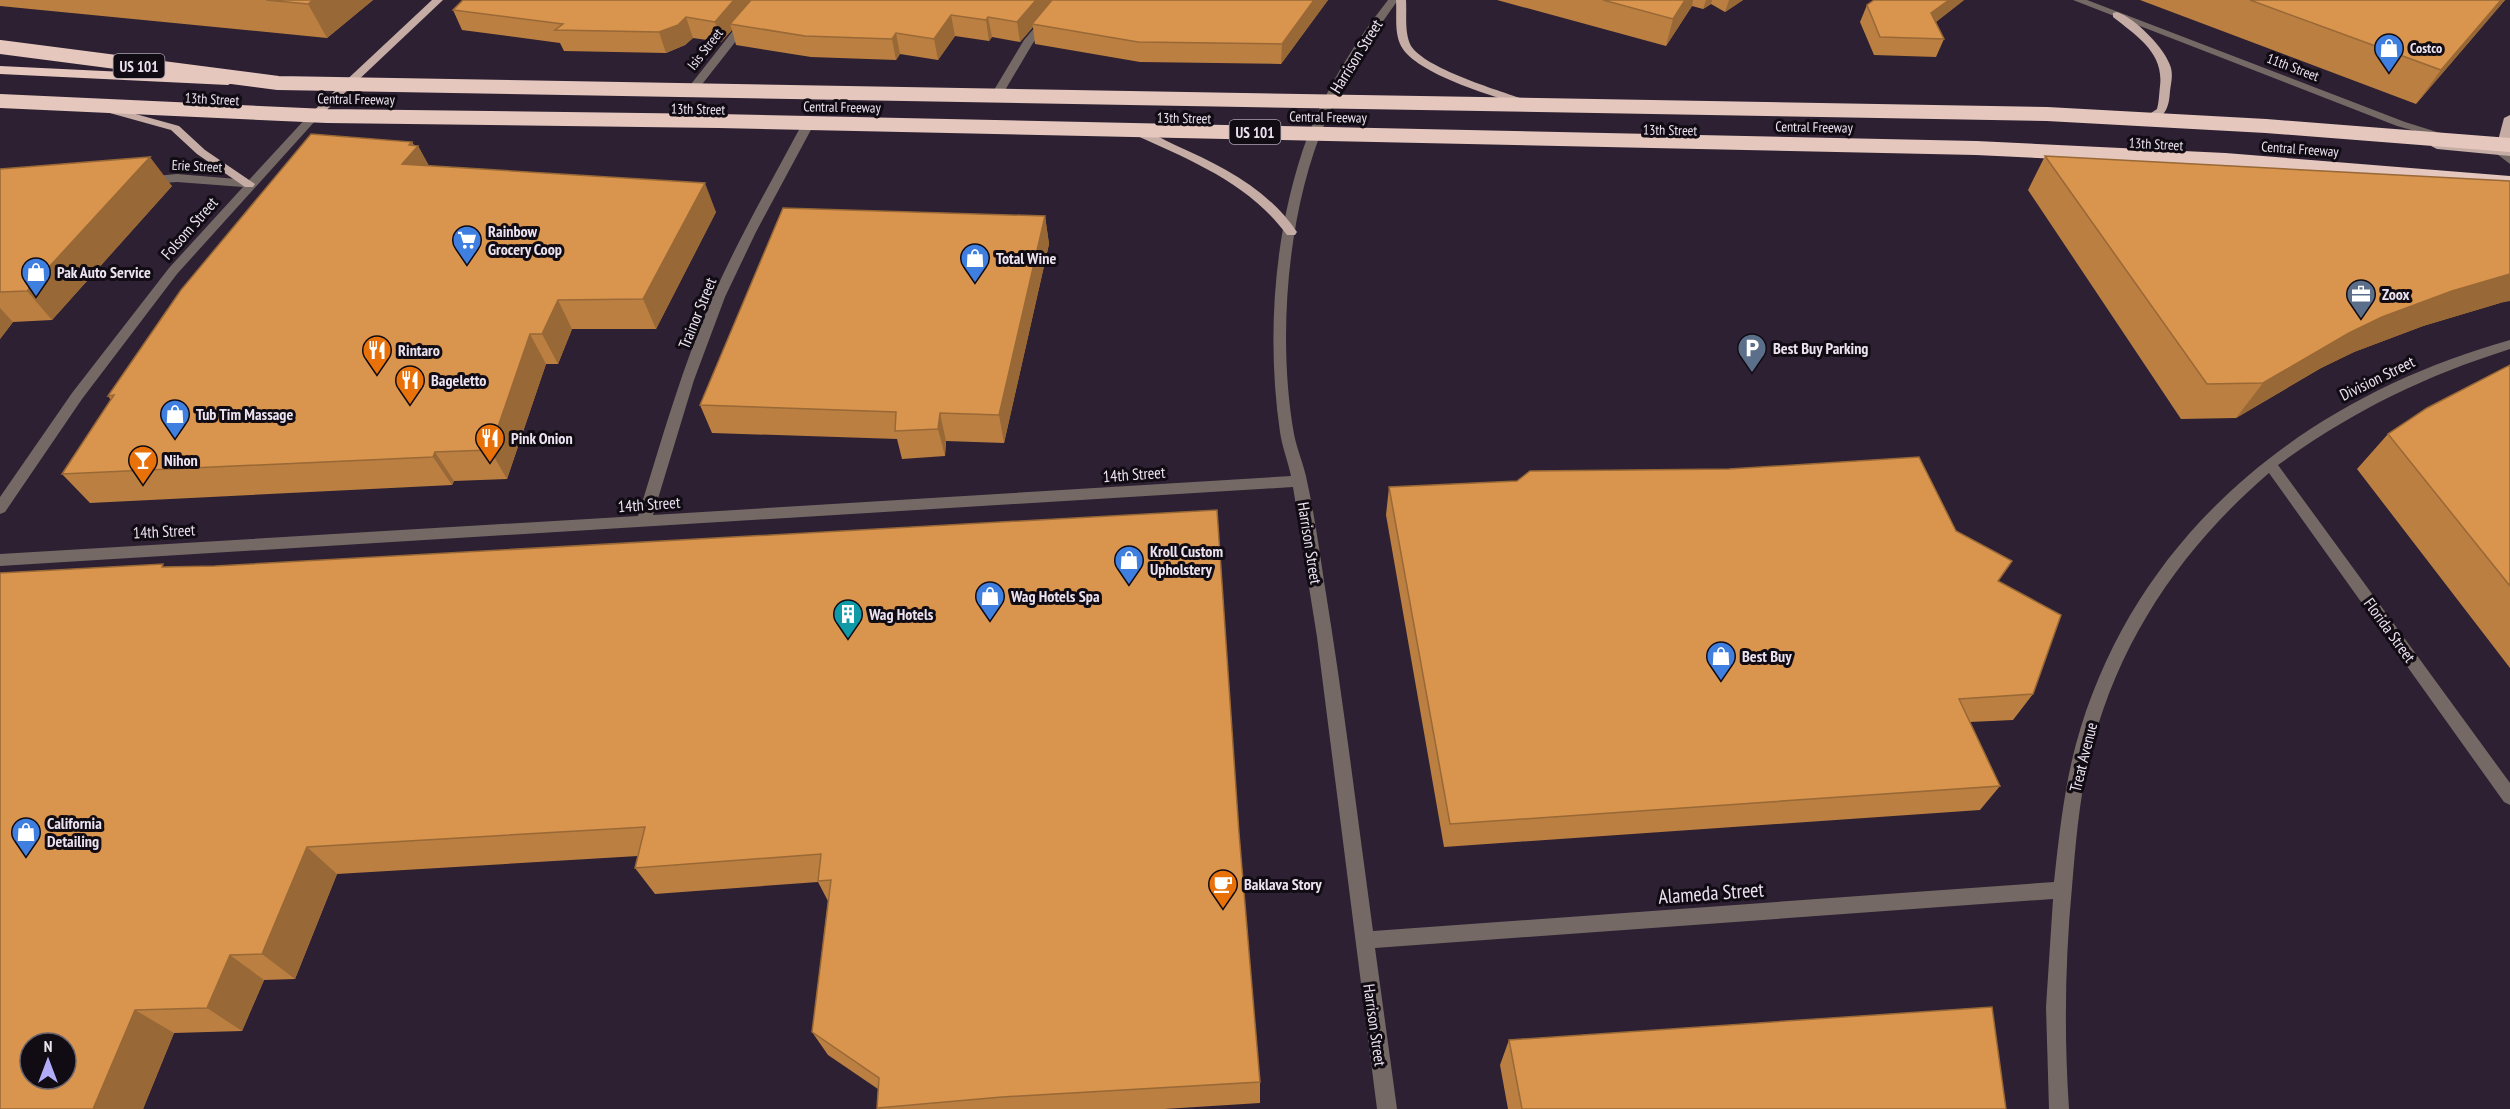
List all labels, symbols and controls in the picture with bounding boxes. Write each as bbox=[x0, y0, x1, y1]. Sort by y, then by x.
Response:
street label: Harrison Street bbox=[1326, 15, 1387, 97]
street label: Isis Street bbox=[683, 25, 727, 73]
shop icon: Costco bbox=[2373, 32, 2405, 74]
place label: Costco bbox=[2410, 39, 2442, 57]
street label: 11th Street bbox=[2264, 49, 2322, 85]
road number: US 101 bbox=[114, 54, 164, 78]
street label: 13th Street bbox=[184, 89, 240, 109]
street label: Central Freeway bbox=[317, 89, 396, 109]
street label: Central Freeway bbox=[803, 97, 882, 117]
street label: 13th Street bbox=[671, 100, 726, 118]
street label: Central Freeway bbox=[1289, 107, 1368, 127]
street label: 13th Street bbox=[1157, 109, 1212, 127]
street label: Central Freeway bbox=[1775, 117, 1854, 137]
road number: US 101 bbox=[1230, 120, 1280, 144]
street label: 13th Street bbox=[1643, 121, 1698, 139]
street label: 13th Street bbox=[2128, 134, 2184, 154]
street label: Central Freeway bbox=[2261, 137, 2340, 161]
street label: Erie Street bbox=[171, 156, 223, 176]
street label: Folsom Street bbox=[156, 192, 222, 263]
place label: Rainbow Grocery Coop bbox=[488, 221, 562, 259]
supermarket icon: Rainbow Grocery Coop bbox=[451, 224, 483, 266]
shop icon: Total Wine bbox=[959, 242, 991, 284]
place label: Total Wine bbox=[996, 248, 1056, 268]
shop icon: Pak Auto Service bbox=[20, 256, 52, 298]
place label: Pak Auto Service bbox=[57, 262, 151, 282]
street label: Trainor Street bbox=[674, 274, 721, 351]
office icon: Zoox bbox=[2345, 278, 2377, 320]
place label: Zoox bbox=[2382, 284, 2410, 304]
parking icon: Best Buy Parking bbox=[1736, 332, 1768, 374]
restaurant icon: Rintaro bbox=[361, 334, 393, 376]
place label: Best Buy Parking bbox=[1773, 338, 1868, 358]
place label: Rintaro bbox=[398, 340, 440, 360]
street label: Division Street bbox=[2336, 351, 2418, 405]
restaurant icon: Bageletto bbox=[394, 364, 426, 406]
place label: Bageletto bbox=[431, 370, 486, 390]
shop icon: Tub Tim Massage bbox=[159, 398, 191, 440]
place label: Tub Tim Massage bbox=[196, 404, 293, 424]
restaurant icon: Pink Onion bbox=[474, 422, 506, 464]
place label: Pink Onion bbox=[511, 428, 573, 448]
bar icon: Nihon bbox=[127, 444, 159, 486]
place label: Nihon bbox=[164, 450, 198, 470]
street label: 14th Street bbox=[1102, 462, 1166, 486]
street label: 14th Street bbox=[617, 492, 681, 516]
street label: Harrison Street bbox=[1294, 500, 1326, 586]
street label: 14th Street bbox=[132, 519, 196, 543]
place label: Kroll Custom Upholstery bbox=[1150, 541, 1223, 579]
shop icon: Kroll Custom Upholstery bbox=[1113, 544, 1145, 586]
shop icon: Wag Hotels Spa bbox=[974, 580, 1006, 622]
place label: Wag Hotels Spa bbox=[1010, 586, 1100, 606]
street label: Florida Street bbox=[2360, 594, 2420, 667]
building icon: Wag Hotels bbox=[832, 598, 864, 640]
place label: Wag Hotels bbox=[868, 604, 934, 624]
shop icon: Best Buy bbox=[1705, 640, 1737, 682]
place label: Best Buy bbox=[1742, 646, 1792, 666]
street label: Treat Avenue bbox=[2065, 720, 2101, 794]
place label: California Detailing bbox=[47, 813, 102, 851]
shop icon: California Detailing bbox=[10, 816, 42, 858]
cafe icon: Baklava Story bbox=[1207, 868, 1239, 910]
place label: Baklava Story bbox=[1244, 874, 1322, 894]
street label: Alameda Street bbox=[1657, 876, 1765, 910]
street label: Harrison Street bbox=[1359, 982, 1391, 1068]
north arrow bbox=[18, 1031, 78, 1091]
text: N bbox=[44, 1036, 52, 1056]

